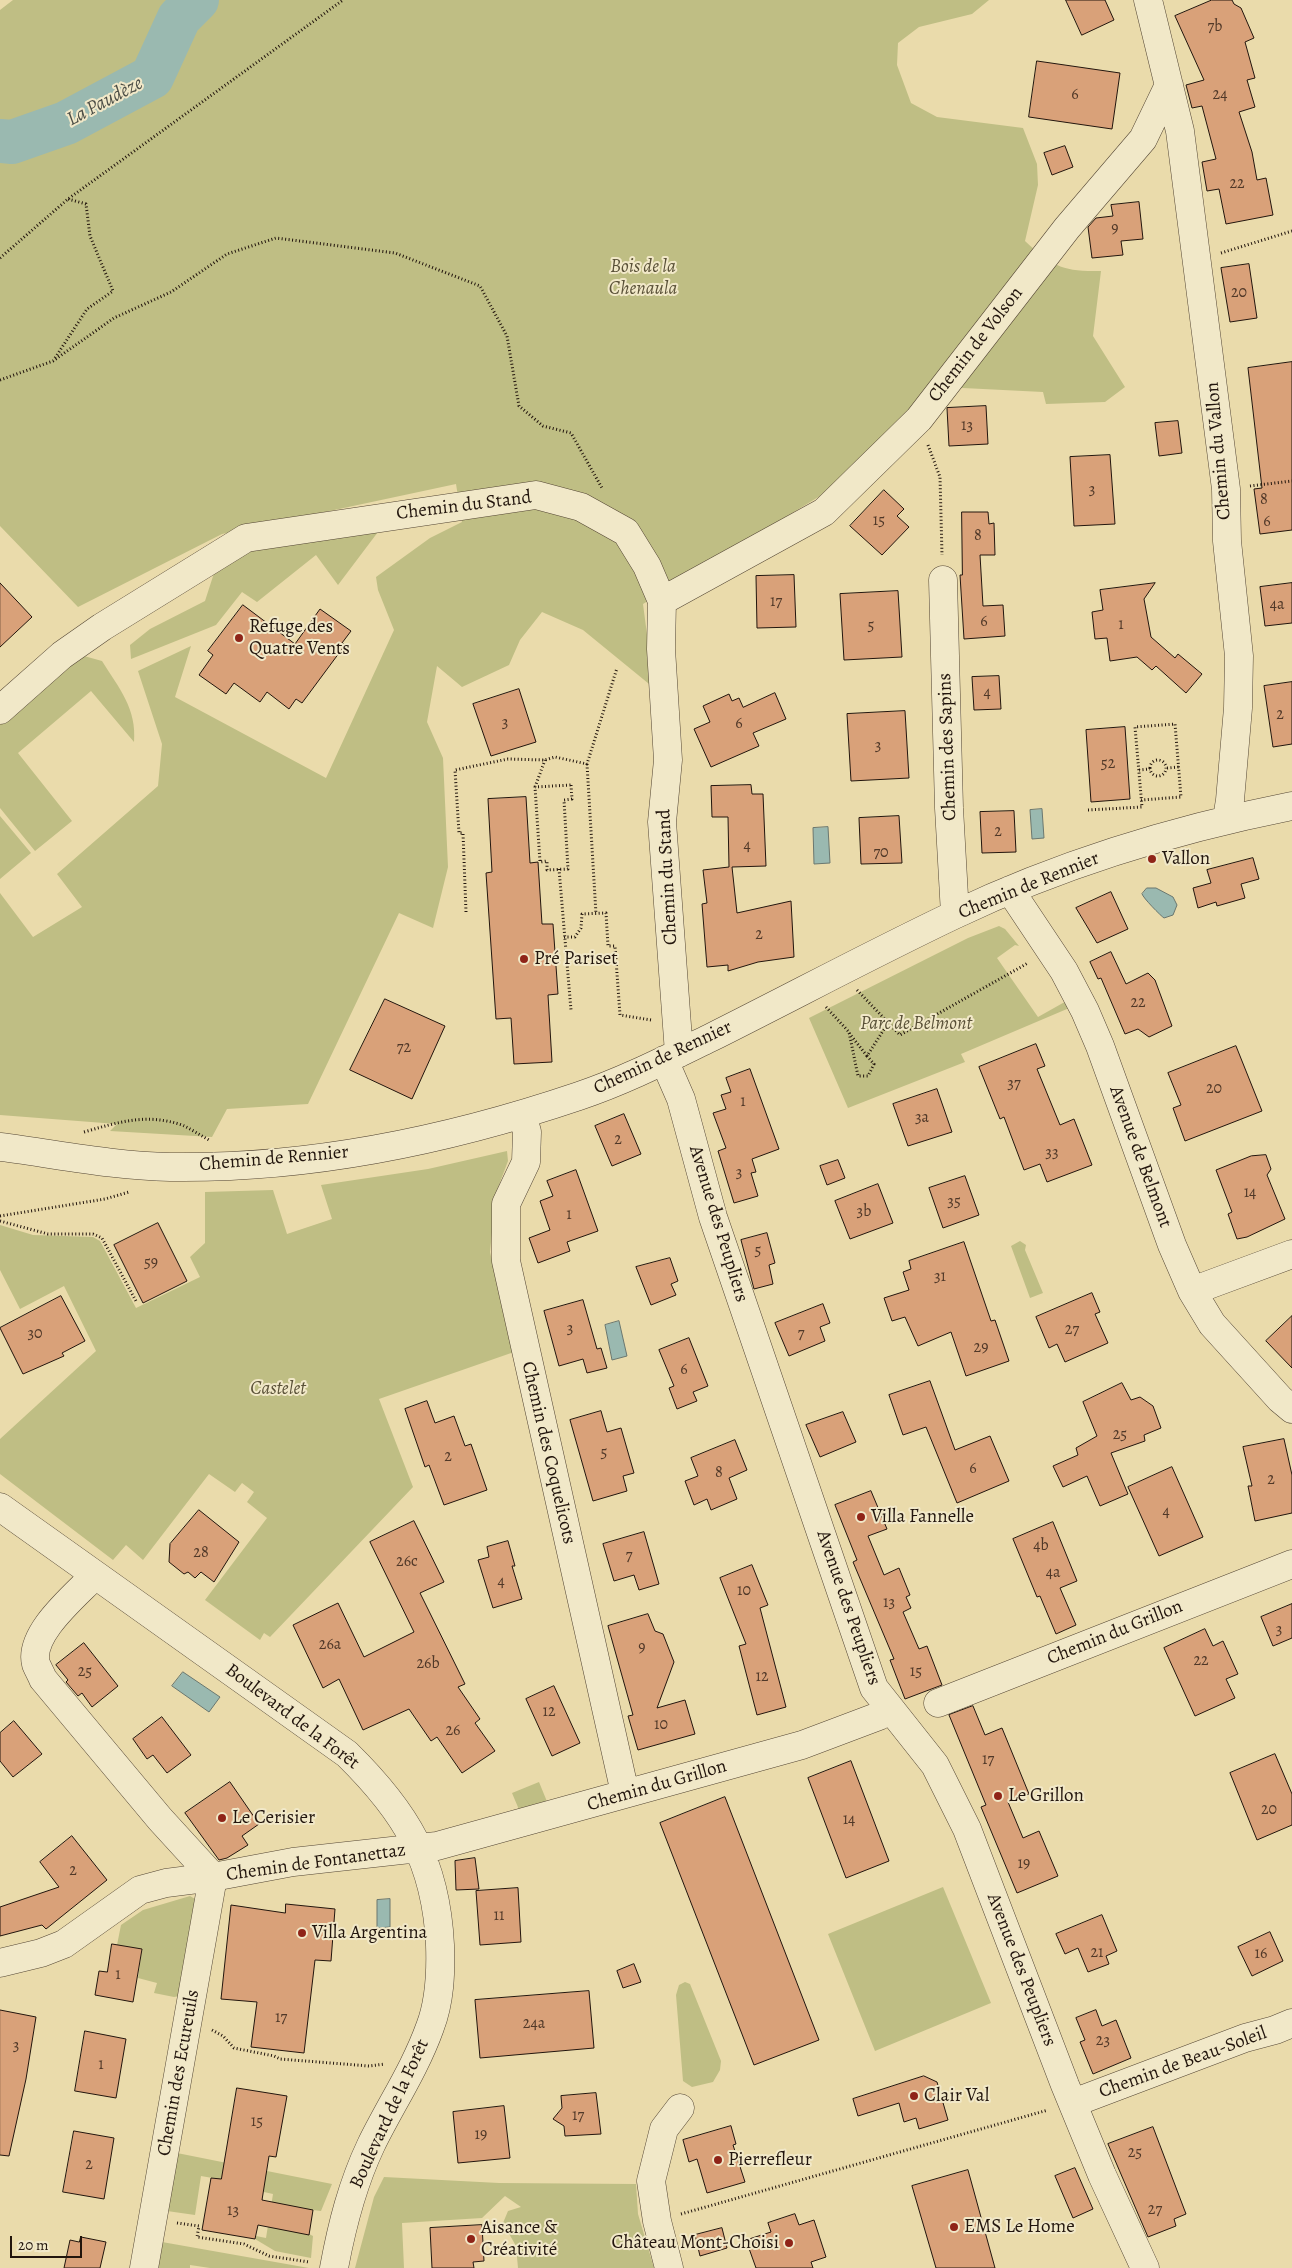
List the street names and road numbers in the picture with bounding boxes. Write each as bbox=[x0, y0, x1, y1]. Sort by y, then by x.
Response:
street label: Chemin de Volson bbox=[924, 283, 1028, 407]
street label: Chemin du Vallon bbox=[1202, 381, 1236, 521]
street label: Chemin du Stand bbox=[395, 486, 533, 526]
street label: Chemin des Sapins bbox=[934, 673, 962, 821]
street label: Chemin du Stand bbox=[653, 809, 683, 945]
street label: Chemin de Rennier bbox=[955, 847, 1103, 925]
street label: Chemin de Rennier bbox=[590, 1016, 736, 1100]
street label: Avenue de Belmont bbox=[1104, 1083, 1176, 1231]
street label: Chemin de Rennier bbox=[198, 1141, 350, 1177]
street label: Avenue des Peupliers bbox=[683, 1143, 753, 1305]
street label: Chemin des Coquelicots bbox=[516, 1359, 580, 1547]
street label: Avenue des Peupliers bbox=[811, 1528, 885, 1688]
street label: Chemin du Grillon bbox=[1044, 1595, 1186, 1671]
street label: Boulevard de la Forêt bbox=[220, 1659, 364, 1775]
street label: Chemin du Grillon bbox=[585, 1755, 729, 1817]
street label: Chemin de Fontanettaz bbox=[225, 1839, 407, 1887]
street label: Avenue des Peupliers bbox=[981, 1890, 1061, 2050]
street label: Chemin des Ecureuils bbox=[153, 1988, 205, 2158]
street label: Chemin de Beau-Soleil bbox=[1096, 2022, 1270, 2104]
street label: Boulevard de la Forêt bbox=[345, 2036, 435, 2192]

